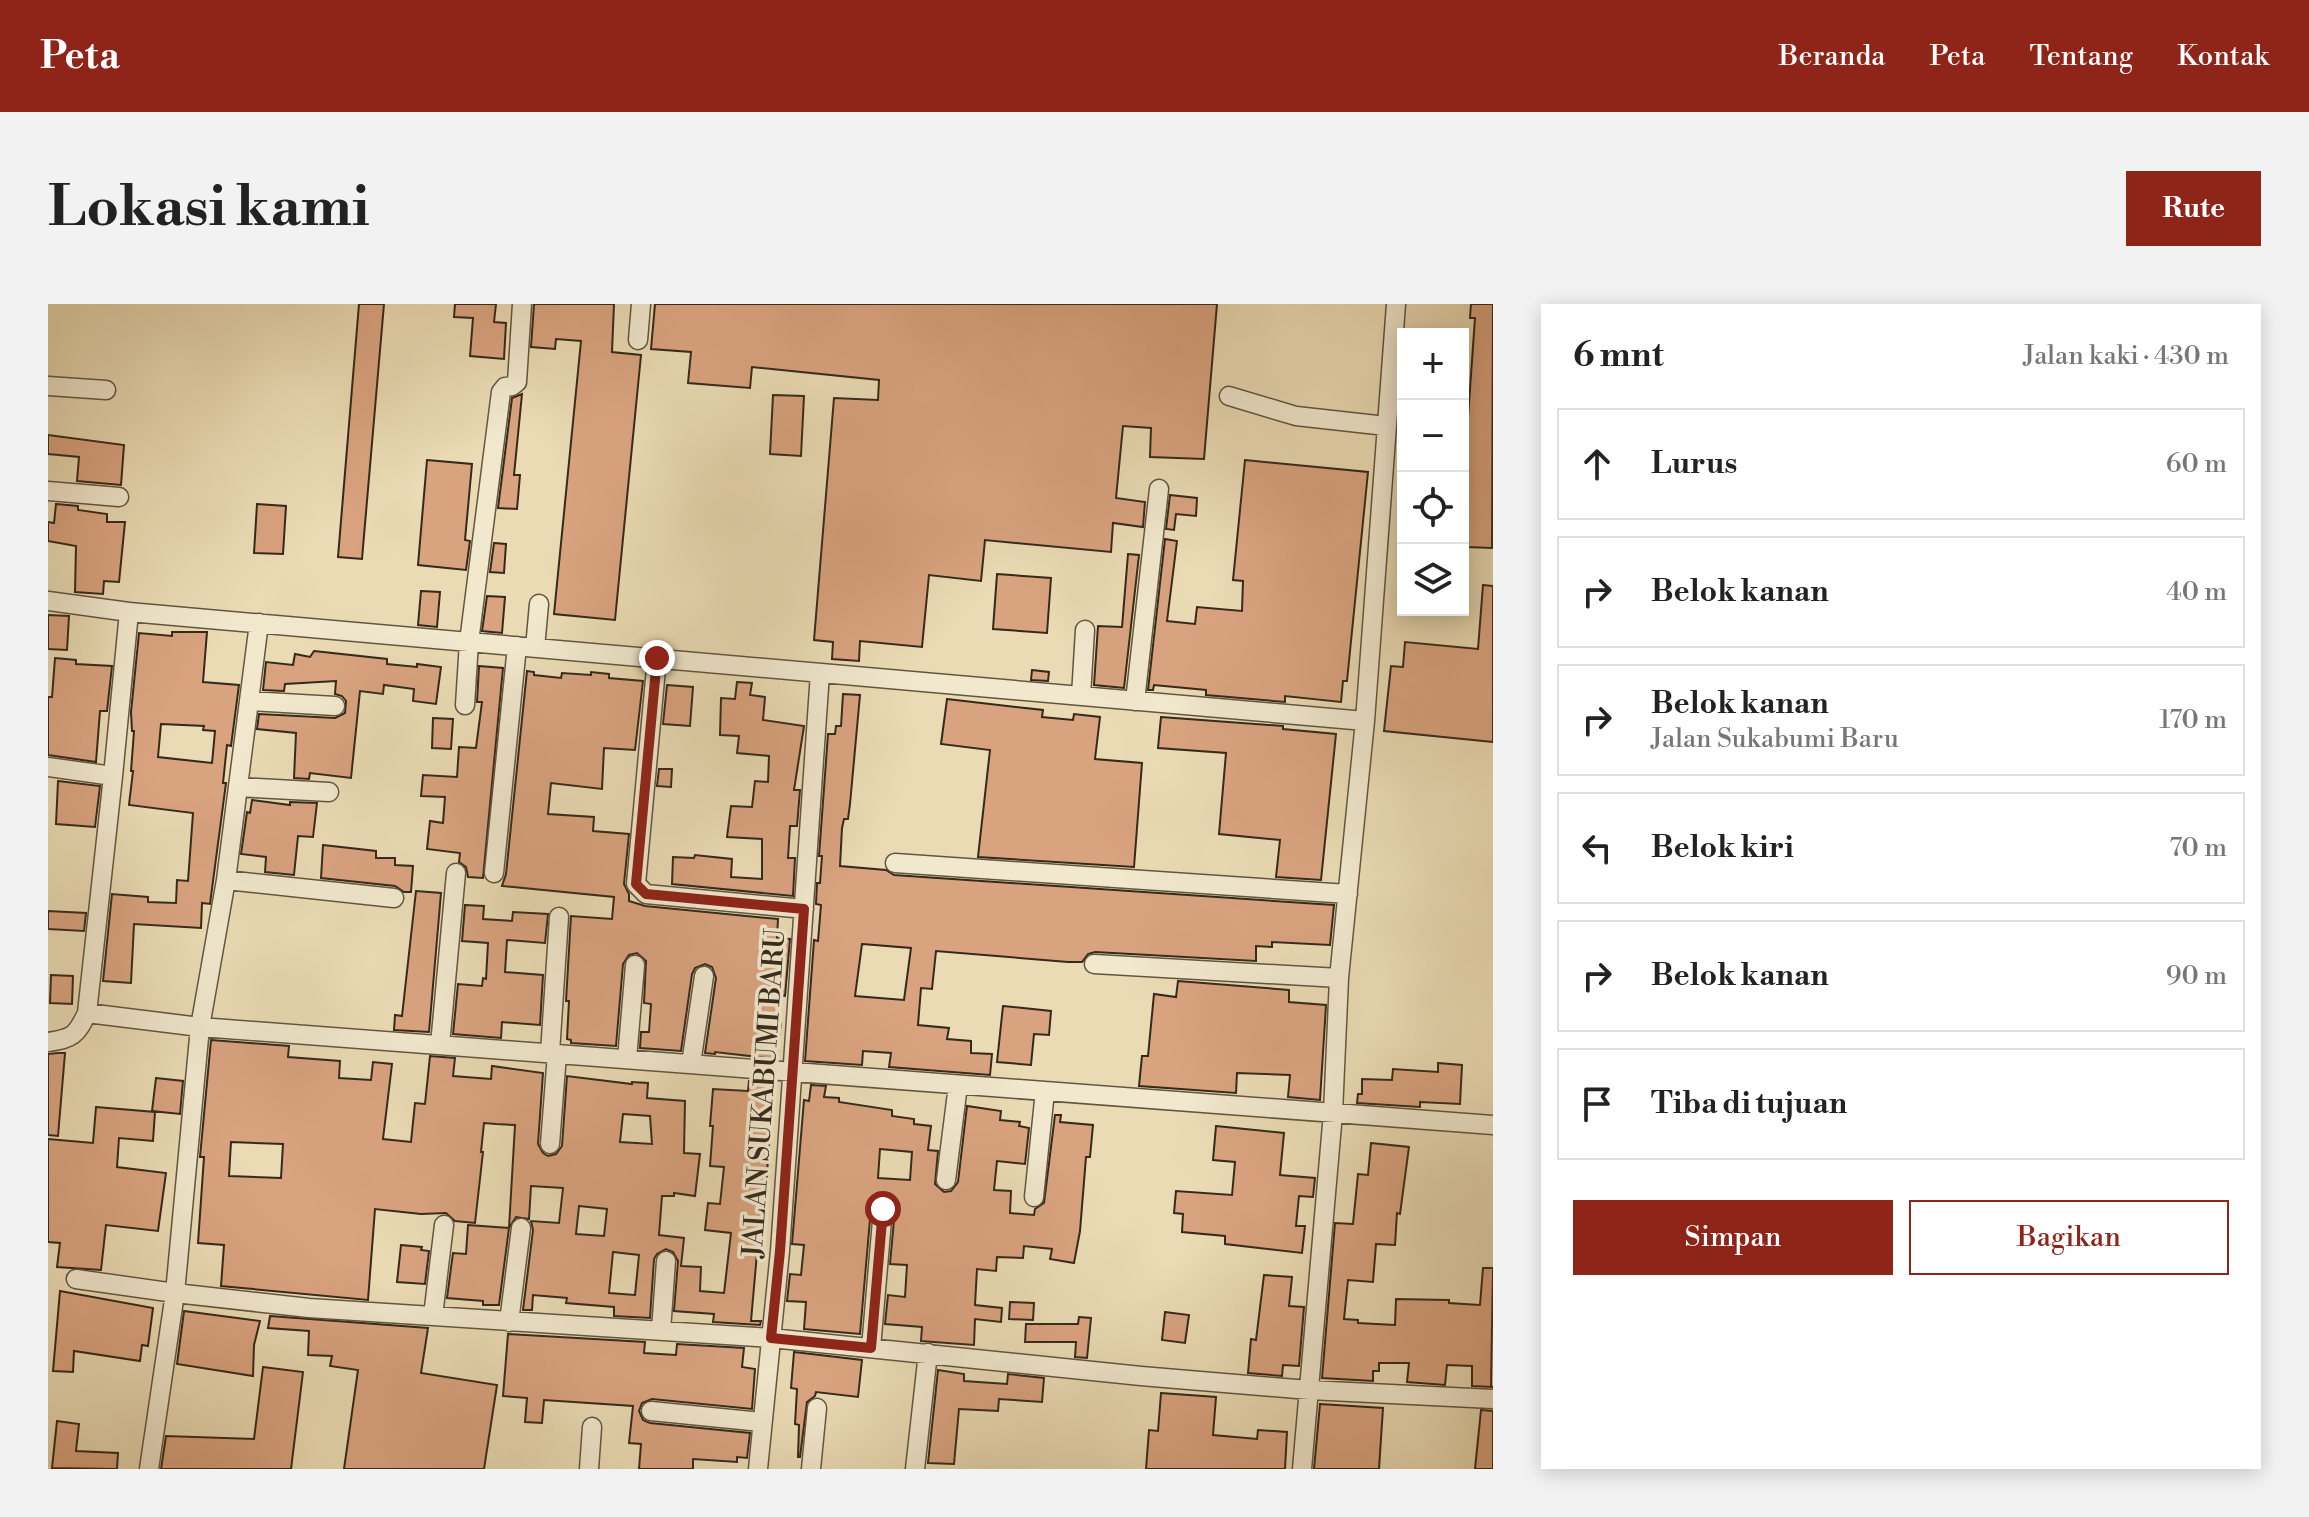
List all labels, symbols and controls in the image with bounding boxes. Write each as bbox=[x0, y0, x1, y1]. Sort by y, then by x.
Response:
text: Peta bbox=[40, 33, 120, 80]
text: Beranda bbox=[1779, 39, 1885, 74]
text: Peta bbox=[1929, 39, 1986, 74]
text: Tentang bbox=[2030, 39, 2133, 74]
text: Kontak bbox=[2177, 39, 2269, 74]
button: Rute bbox=[2126, 171, 2261, 246]
text: Lokasi kami bbox=[48, 173, 370, 243]
map controls bbox=[1397, 328, 1469, 616]
button: + bbox=[1397, 328, 1469, 400]
text: 6 mnt bbox=[1573, 335, 1664, 377]
text: Jalan kaki · 430 m bbox=[2023, 340, 2229, 372]
button: − bbox=[1397, 400, 1469, 472]
icon: ahead bbox=[1575, 442, 1619, 486]
text: Lurus bbox=[1651, 445, 1737, 483]
text: 60 m bbox=[2166, 448, 2227, 480]
button: locate bbox=[1397, 472, 1469, 544]
button: layers bbox=[1397, 544, 1469, 616]
icon: right bbox=[1575, 570, 1619, 614]
text: Belok kanan bbox=[1651, 573, 1829, 611]
text: 40 m bbox=[2166, 576, 2227, 608]
route end bbox=[639, 640, 675, 676]
text: Belok kanan bbox=[1651, 685, 1829, 723]
icon: right bbox=[1575, 698, 1619, 742]
text: 170 m bbox=[2159, 704, 2227, 736]
text: Jalan Sukabumi Baru bbox=[1651, 723, 1899, 755]
icon: left bbox=[1575, 826, 1619, 870]
text: Belok kiri bbox=[1651, 829, 1794, 867]
text: 70 m bbox=[2169, 832, 2227, 864]
street label: JALAN SUKABUMI BARU bbox=[735, 927, 793, 1260]
icon: right bbox=[1575, 954, 1619, 998]
text: Belok kanan bbox=[1651, 957, 1829, 995]
text: 90 m bbox=[2166, 960, 2227, 992]
icon: arrive bbox=[1575, 1082, 1619, 1126]
text: Tiba di tujuan bbox=[1651, 1085, 1847, 1123]
route start bbox=[865, 1191, 901, 1227]
button: Simpan bbox=[1573, 1200, 1893, 1275]
button: Bagikan bbox=[1909, 1200, 2229, 1275]

